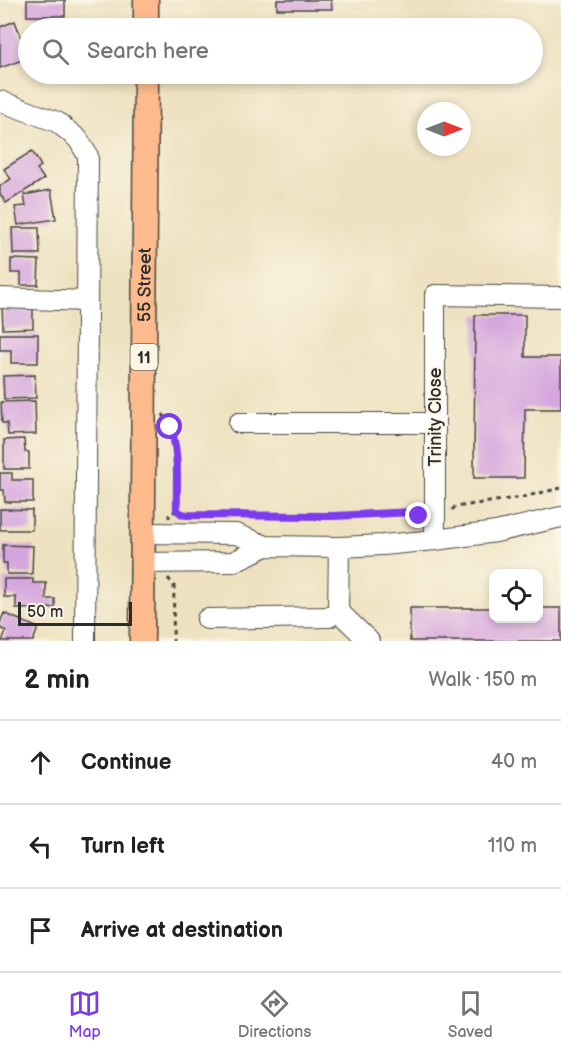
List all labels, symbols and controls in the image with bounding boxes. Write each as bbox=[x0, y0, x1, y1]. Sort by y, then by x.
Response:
search box bbox=[18, 18, 543, 84]
icon: search bbox=[39, 35, 72, 68]
text: Search here bbox=[87, 38, 209, 65]
north arrow bbox=[417, 102, 471, 156]
street label: 55 Street bbox=[134, 247, 156, 322]
road number: 11 bbox=[130, 344, 158, 370]
street label: Trinity Close bbox=[425, 367, 446, 466]
route start bbox=[156, 413, 182, 439]
route end bbox=[405, 502, 431, 528]
map controls bbox=[489, 569, 543, 623]
button: locate bbox=[489, 569, 543, 623]
scale bar bbox=[18, 599, 132, 626]
text: 50 m bbox=[27, 603, 63, 622]
text: 2 min bbox=[24, 665, 90, 696]
text: Walk · 150 m bbox=[428, 668, 537, 692]
icon: ahead bbox=[24, 746, 57, 779]
text: Continue bbox=[81, 749, 171, 776]
text: 40 m bbox=[491, 750, 537, 774]
icon: left bbox=[24, 830, 57, 863]
text: Turn left bbox=[81, 833, 165, 860]
text: 110 m bbox=[488, 834, 537, 858]
icon: arrive bbox=[24, 914, 57, 947]
text: Arrive at destination bbox=[81, 917, 283, 944]
tab: Map bbox=[68, 987, 101, 1042]
tab: Directions bbox=[238, 987, 311, 1042]
tab: Saved bbox=[448, 987, 493, 1042]

